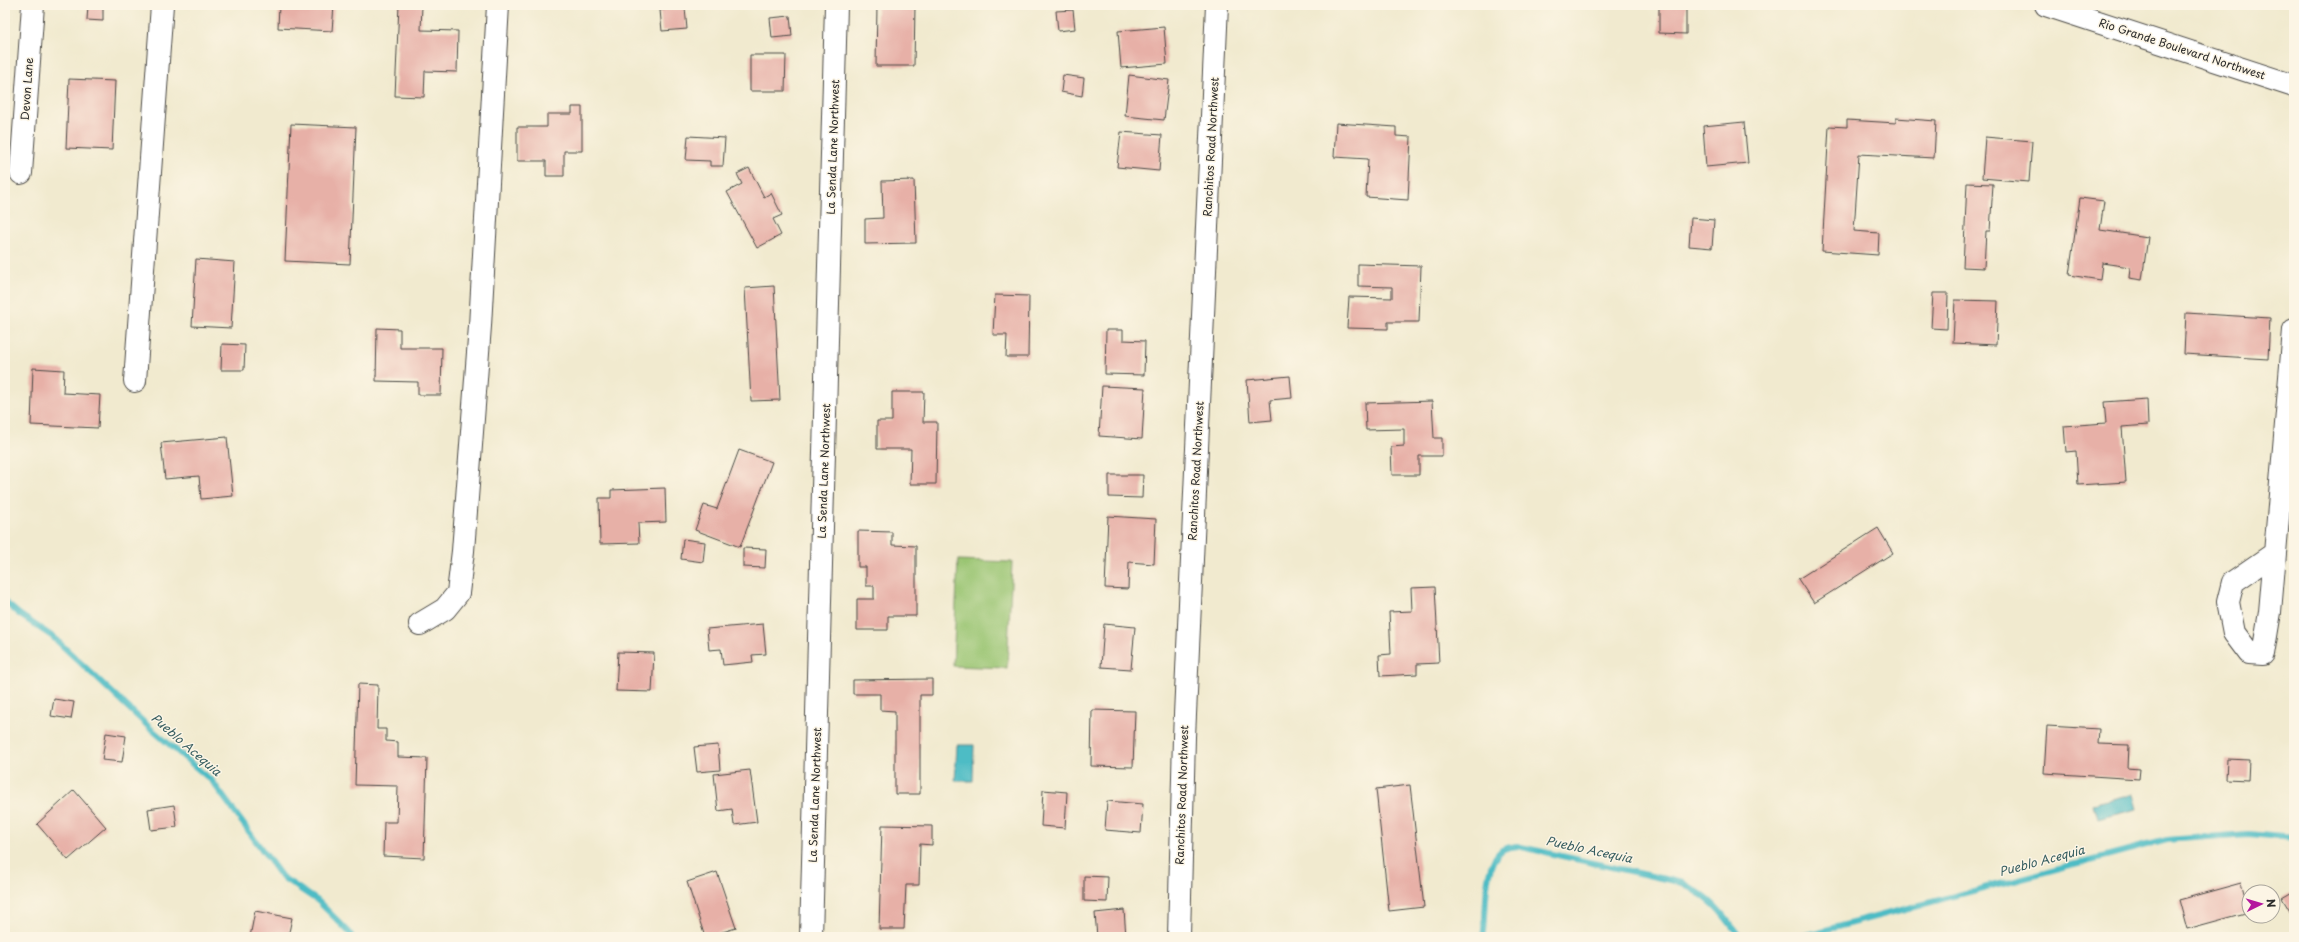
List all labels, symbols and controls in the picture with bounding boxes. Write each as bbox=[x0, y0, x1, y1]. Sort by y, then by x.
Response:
street label: Rio Grande Boulevard Northwest bbox=[2097, 14, 2268, 84]
street label: Devon Lane bbox=[16, 57, 37, 121]
street label: Ranchitos Road Northwest bbox=[1198, 76, 1223, 217]
street label: La Senda Lane Northwest bbox=[822, 79, 843, 215]
street label: Ranchitos Road Northwest bbox=[1183, 400, 1208, 541]
street label: La Senda Lane Northwest bbox=[813, 403, 834, 539]
water label: Pueblo Acequia bbox=[148, 709, 226, 780]
street label: Ranchitos Road Northwest bbox=[1171, 724, 1192, 865]
street label: La Senda Lane Northwest bbox=[804, 727, 825, 863]
water label: Pueblo Acequia bbox=[1544, 831, 1635, 867]
water label: Pueblo Acequia bbox=[1997, 840, 2087, 880]
north arrow bbox=[2241, 884, 2281, 924]
text: N bbox=[2263, 898, 2280, 908]

